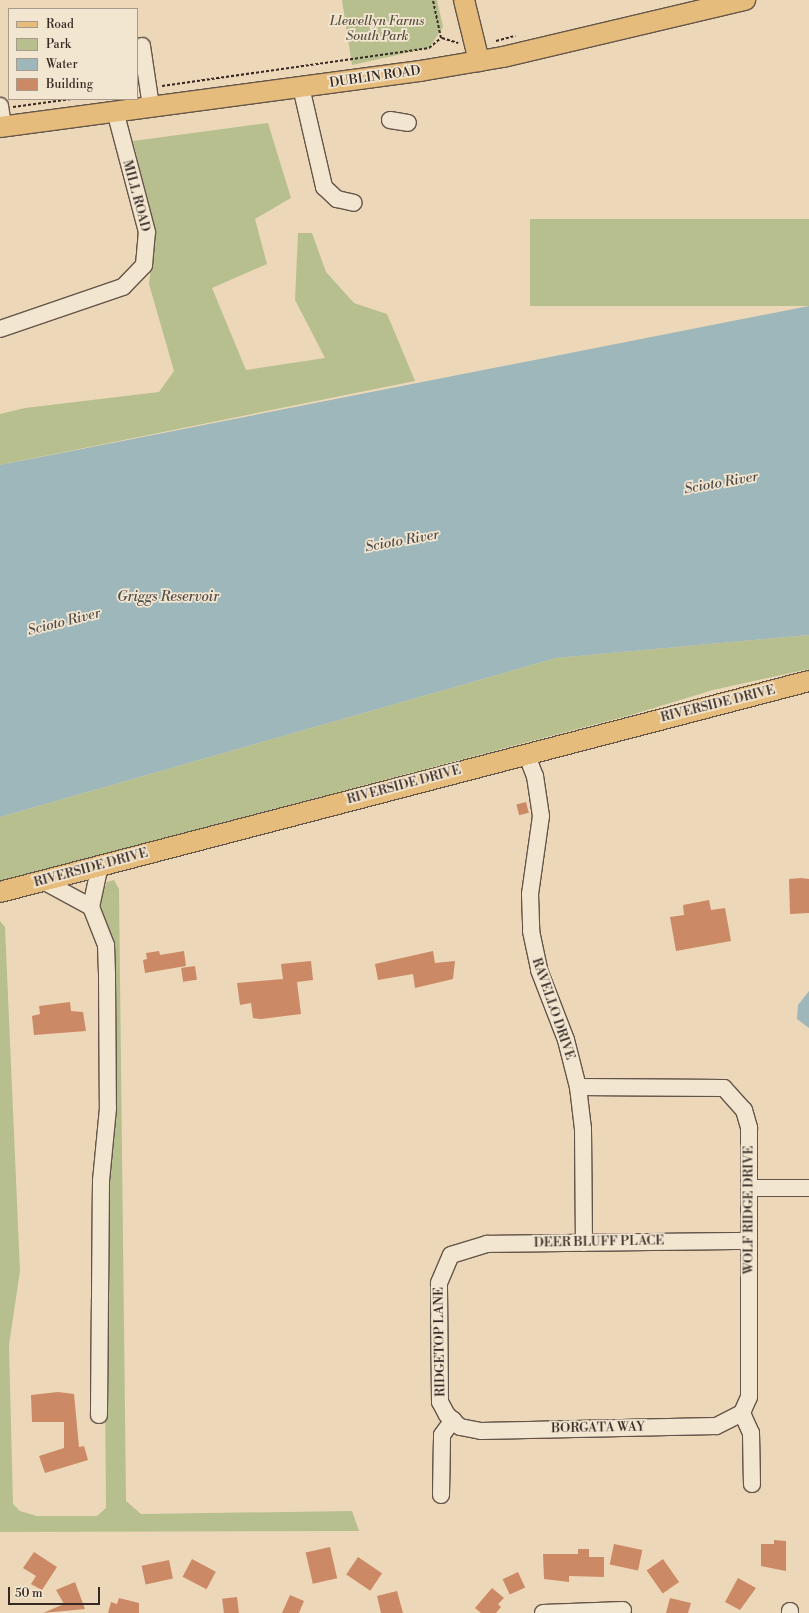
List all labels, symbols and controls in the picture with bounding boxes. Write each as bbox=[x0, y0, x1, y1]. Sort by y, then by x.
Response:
legend bbox=[8, 8, 138, 100]
park label: Llewellyn Farms South Park bbox=[330, 14, 424, 45]
text: Road bbox=[46, 17, 74, 32]
text: Park bbox=[46, 37, 71, 52]
text: Water bbox=[46, 57, 78, 72]
street label: DUBLIN ROAD bbox=[328, 63, 422, 91]
text: Building bbox=[46, 77, 93, 92]
street label: MILL ROAD bbox=[119, 158, 153, 234]
water label: Scioto River bbox=[683, 468, 759, 498]
water label: Scioto River bbox=[364, 526, 440, 556]
water label: Griggs Reservoir bbox=[117, 589, 219, 605]
water label: Scioto River bbox=[26, 605, 102, 639]
street label: RIVERSIDE DRIVE bbox=[659, 682, 777, 726]
street label: RIVERSIDE DRIVE bbox=[345, 762, 463, 808]
street label: RIVERSIDE DRIVE bbox=[32, 845, 150, 891]
street label: RAVELLO DRIVE bbox=[528, 956, 578, 1062]
street label: WOLF RIDGE DRIVE bbox=[741, 1146, 757, 1274]
street label: DEER BLUFF PLACE bbox=[534, 1233, 664, 1251]
street label: RIDGETOP LANE bbox=[431, 1287, 449, 1397]
street label: BORGATA WAY bbox=[551, 1419, 645, 1437]
scale bar bbox=[10, 1579, 102, 1605]
text: 50 m bbox=[15, 1586, 43, 1601]

